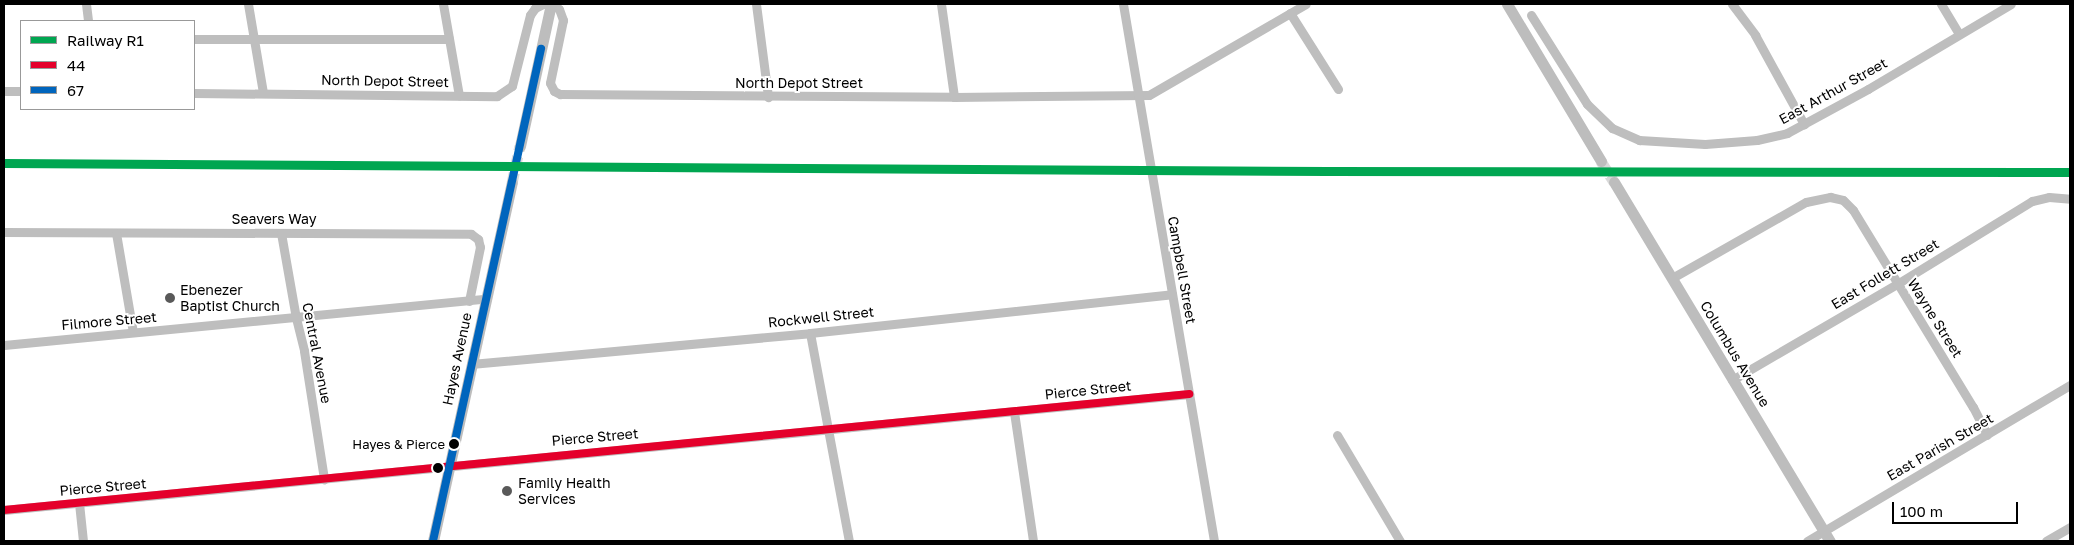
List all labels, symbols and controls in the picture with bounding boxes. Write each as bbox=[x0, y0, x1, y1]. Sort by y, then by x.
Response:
legend bbox=[20, 20, 195, 110]
text: Railway R1 bbox=[67, 31, 144, 49]
street label: East Arthur Street bbox=[1776, 54, 1890, 128]
text: 44 bbox=[67, 56, 85, 74]
street label: North Depot Street bbox=[321, 71, 449, 91]
street label: North Depot Street bbox=[735, 75, 863, 91]
text: 67 bbox=[67, 81, 84, 99]
street label: Seavers Way bbox=[231, 211, 317, 227]
street label: Campbell Street bbox=[1164, 215, 1200, 325]
street label: East Follett Street bbox=[1828, 235, 1942, 313]
street label: Wayne Street bbox=[1904, 275, 1966, 361]
place label: Ebenezer Baptist Church bbox=[180, 282, 280, 314]
marker: Ebenezer Baptist Church bbox=[164, 292, 176, 304]
street label: Columbus Avenue bbox=[1697, 298, 1773, 410]
street label: Central Avenue bbox=[299, 301, 335, 405]
street label: Rockwell Street bbox=[767, 303, 875, 331]
street label: Filmore Street bbox=[61, 308, 157, 334]
street label: Hayes Avenue bbox=[439, 311, 475, 407]
street label: Pierce Street bbox=[1044, 377, 1132, 403]
street label: East Parish Street bbox=[1884, 410, 1996, 484]
street label: Pierce Street bbox=[551, 425, 639, 449]
place label: Hayes & Pierce bbox=[352, 436, 445, 452]
marker: Hayes & Pierce bbox=[449, 439, 459, 449]
unlabelled marker bbox=[433, 463, 443, 473]
street label: Pierce Street bbox=[59, 475, 147, 499]
place label: Family Health Services bbox=[518, 475, 611, 508]
marker: Family Health Services bbox=[500, 484, 514, 498]
scale bar bbox=[1894, 492, 2020, 524]
text: 100 m bbox=[1900, 502, 1943, 520]

